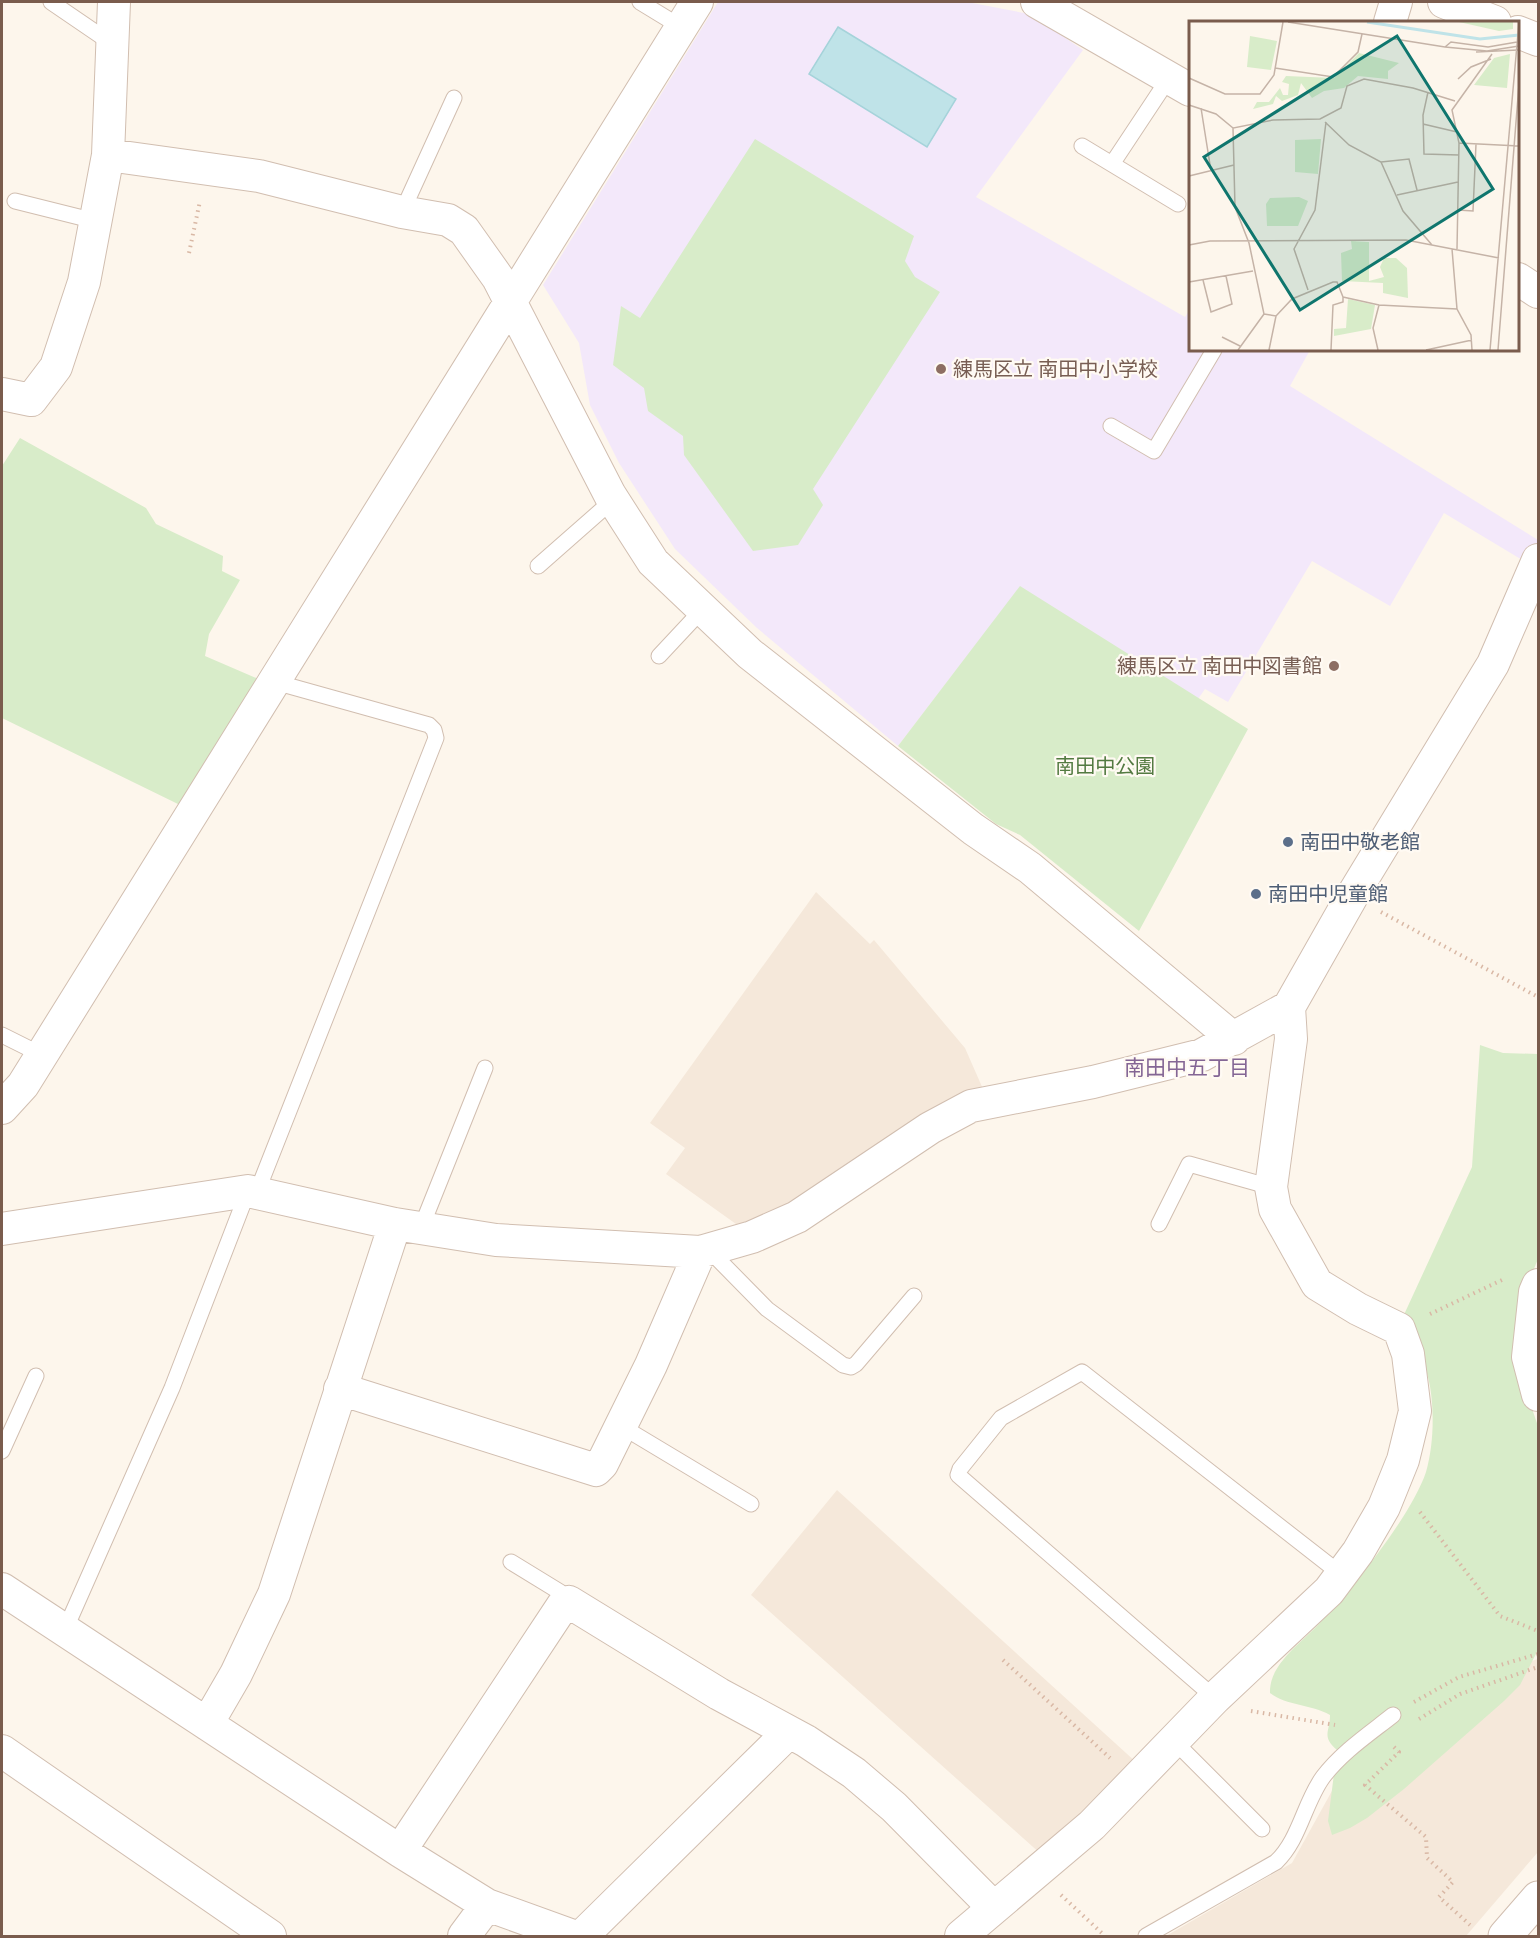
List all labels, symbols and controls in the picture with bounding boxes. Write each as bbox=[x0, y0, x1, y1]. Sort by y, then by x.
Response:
inset map bbox=[1189, 21, 1519, 351]
place label: 練馬区立 南田中小学校 bbox=[953, 357, 1158, 381]
marker: 練馬区立 南田中小学校 bbox=[934, 362, 948, 376]
place label: 練馬区立 南田中図書館 bbox=[1117, 654, 1322, 678]
marker: 練馬区立 南田中図書館 bbox=[1327, 659, 1341, 673]
park label: 南田中公園 bbox=[1055, 754, 1155, 778]
place label: 南田中敬老館 bbox=[1300, 830, 1420, 854]
marker: 南田中敬老館 bbox=[1281, 835, 1295, 849]
place label: 南田中児童館 bbox=[1268, 882, 1388, 906]
marker: 南田中児童館 bbox=[1249, 887, 1263, 901]
district label: 南田中五丁目 bbox=[1124, 1056, 1250, 1080]

